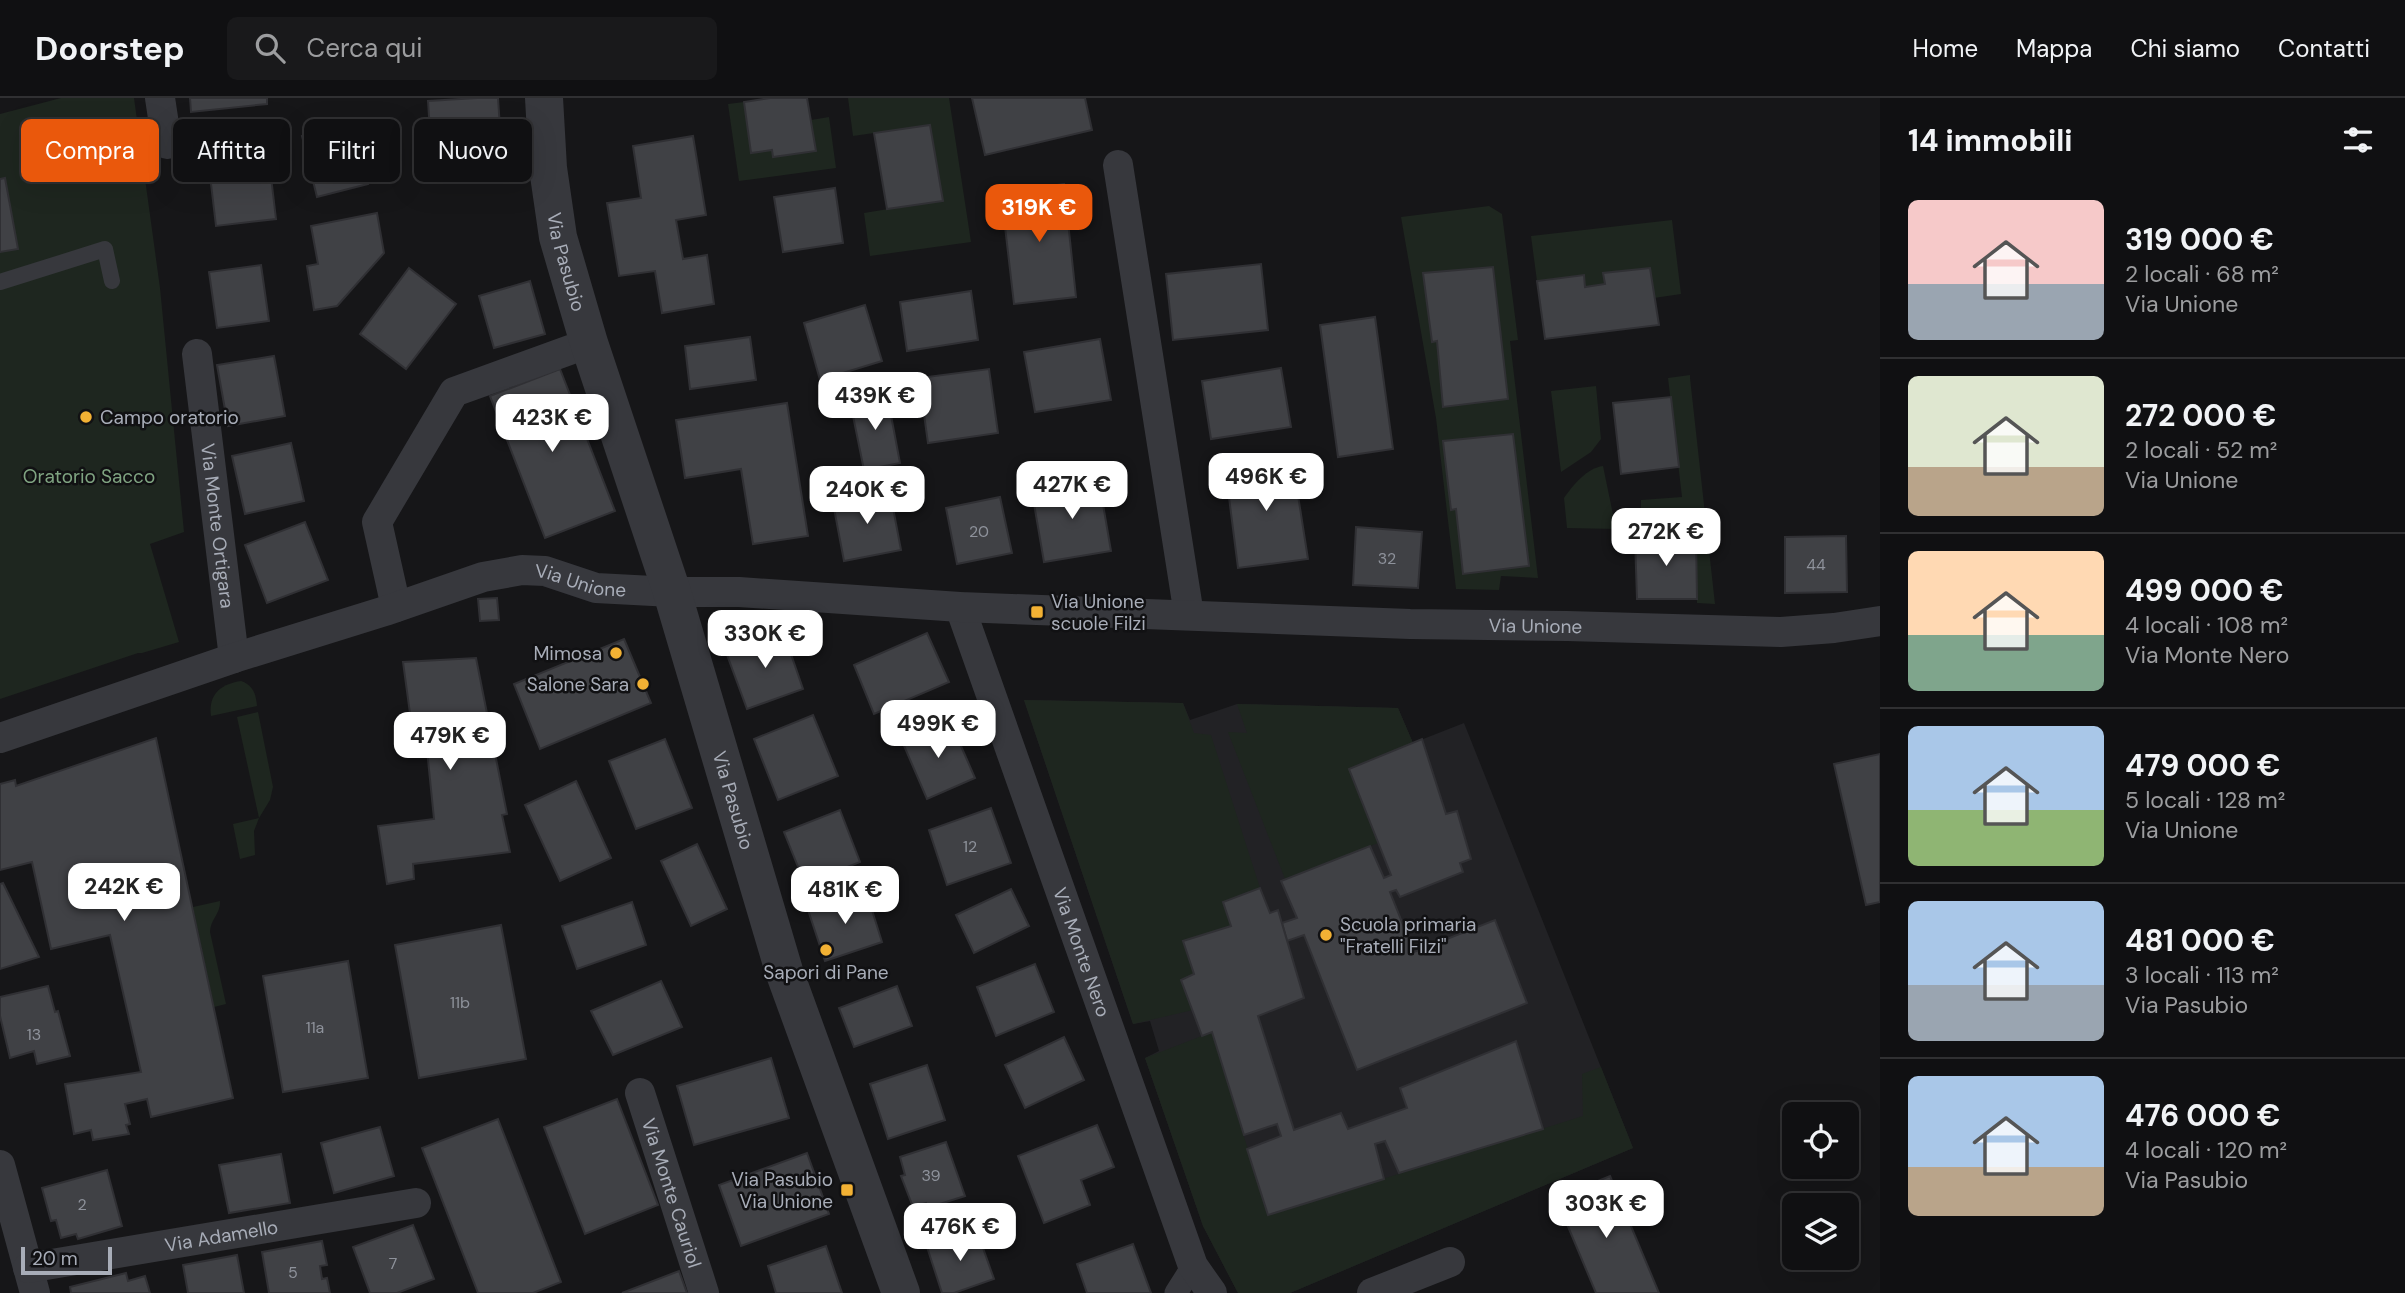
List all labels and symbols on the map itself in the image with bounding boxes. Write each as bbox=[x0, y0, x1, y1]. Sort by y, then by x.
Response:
pin: 319K € bbox=[982, 184, 1096, 244]
street label: Via Pasubio bbox=[542, 211, 592, 314]
pin: 439K € bbox=[818, 372, 932, 432]
pin: 423K € bbox=[495, 394, 609, 454]
place label: Campo oratorio bbox=[100, 405, 239, 430]
marker: Campo oratorio bbox=[78, 409, 94, 425]
street label: Via Monte Ortigara bbox=[195, 442, 240, 610]
pin: 496K € bbox=[1209, 454, 1323, 513]
pin: 427K € bbox=[1015, 462, 1129, 521]
park label: Oratorio Sacco bbox=[23, 464, 155, 489]
pin: 240K € bbox=[810, 466, 924, 526]
pin: 272K € bbox=[1609, 508, 1723, 568]
house number: 20 bbox=[969, 521, 989, 542]
house number: 32 bbox=[1378, 548, 1396, 569]
house number: 44 bbox=[1806, 554, 1826, 575]
street label: Via Unione bbox=[535, 558, 627, 602]
place label: Via Unione scuole Filzi bbox=[1051, 589, 1146, 636]
marker: Via Unione scuole Filzi bbox=[1029, 604, 1045, 620]
pin: 330K € bbox=[708, 610, 822, 670]
street label: Via Unione bbox=[1489, 613, 1583, 639]
place label: Mimosa bbox=[533, 641, 602, 666]
marker: Mimosa bbox=[608, 645, 624, 661]
place label: Salone Sara bbox=[527, 672, 629, 697]
marker: Salone Sara bbox=[635, 676, 651, 692]
pin: 499K € bbox=[881, 700, 995, 760]
pin: 479K € bbox=[393, 712, 507, 772]
street label: Via Pasubio bbox=[707, 748, 760, 853]
house number: 12 bbox=[963, 836, 977, 857]
pin: 242K € bbox=[67, 864, 181, 923]
pin: 481K € bbox=[788, 866, 902, 926]
street label: Via Monte Nero bbox=[1048, 884, 1116, 1020]
place label: Scuola primaria "Fratelli Filzi" bbox=[1340, 912, 1476, 959]
marker: Scuola primaria "Fratelli Filzi" bbox=[1318, 927, 1334, 943]
marker: Sapori di Pane bbox=[818, 942, 834, 958]
place label: Sapori di Pane bbox=[763, 960, 889, 985]
house number: 11b bbox=[450, 992, 470, 1013]
house number: 11a bbox=[306, 1017, 324, 1038]
house number: 13 bbox=[27, 1024, 41, 1045]
street label: Via Monte Cauriol bbox=[636, 1115, 708, 1271]
house number: 39 bbox=[921, 1165, 941, 1186]
place label: Via Pasubio Via Unione bbox=[731, 1167, 833, 1214]
pin: 303K € bbox=[1549, 1180, 1663, 1240]
marker: Via Pasubio Via Unione bbox=[839, 1182, 855, 1198]
house number: 2 bbox=[77, 1194, 87, 1215]
pin: 476K € bbox=[903, 1204, 1017, 1263]
street label: Via Adamello bbox=[163, 1214, 280, 1257]
scale bar bbox=[21, 1244, 112, 1276]
house number: 7 bbox=[389, 1253, 397, 1274]
house number: 5 bbox=[288, 1262, 298, 1283]

